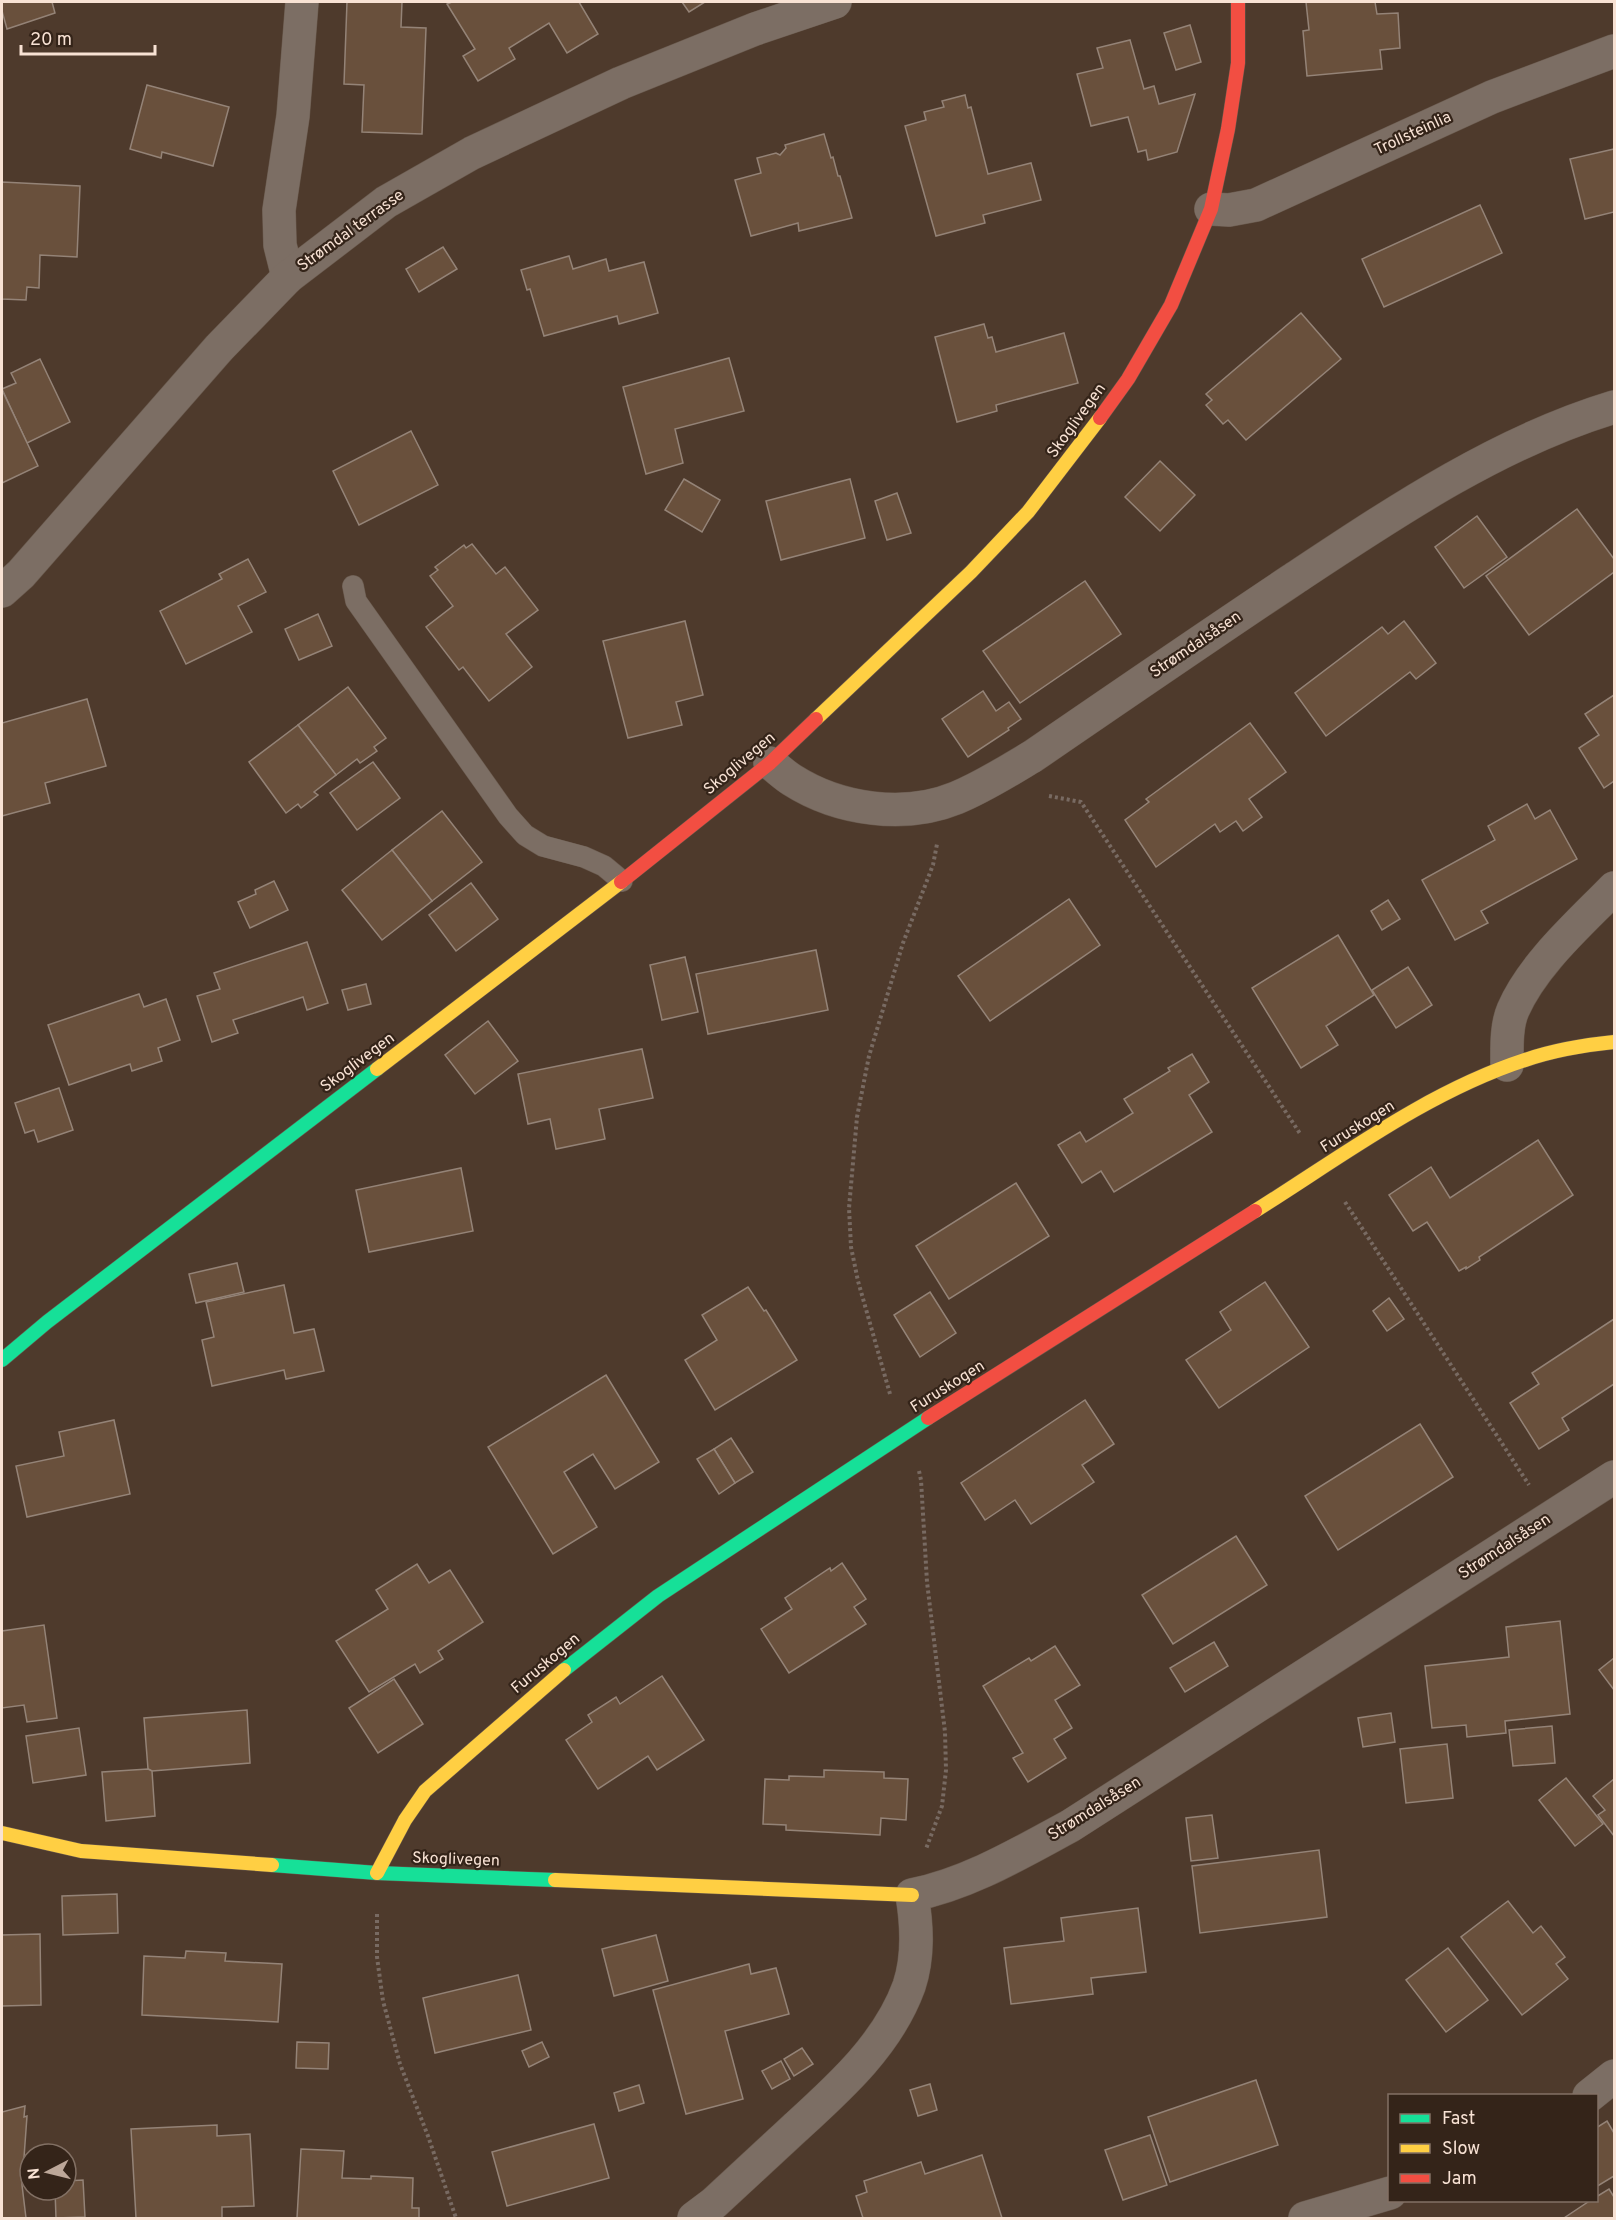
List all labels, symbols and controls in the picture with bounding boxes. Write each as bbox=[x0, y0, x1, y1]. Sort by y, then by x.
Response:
scale bar bbox=[21, 18, 154, 56]
text: 20 m bbox=[30, 29, 72, 52]
street label: Trollsteinlia bbox=[1371, 107, 1455, 161]
street label: Strømdal terrasse bbox=[294, 186, 408, 276]
street label: Skoglivegen bbox=[1043, 380, 1111, 462]
street label: Strømdalsåsen bbox=[1147, 607, 1245, 683]
street label: Skoglivegen bbox=[700, 728, 780, 800]
street label: Skoglivegen bbox=[317, 1029, 399, 1097]
street label: Furuskogen bbox=[1317, 1096, 1399, 1158]
street label: Furuskogen bbox=[907, 1356, 989, 1418]
street label: Strømdalsåsen bbox=[1455, 1510, 1555, 1584]
street label: Furuskogen bbox=[507, 1629, 585, 1699]
street label: Strømdalsåsen bbox=[1045, 1772, 1145, 1846]
street label: Skoglivegen bbox=[412, 1848, 500, 1872]
legend bbox=[1388, 2094, 1598, 2202]
text: Fast bbox=[1442, 2108, 1475, 2131]
text: Slow bbox=[1442, 2138, 1480, 2161]
north arrow bbox=[18, 2142, 78, 2202]
text: N bbox=[24, 2167, 46, 2181]
text: Jam bbox=[1442, 2168, 1477, 2191]

